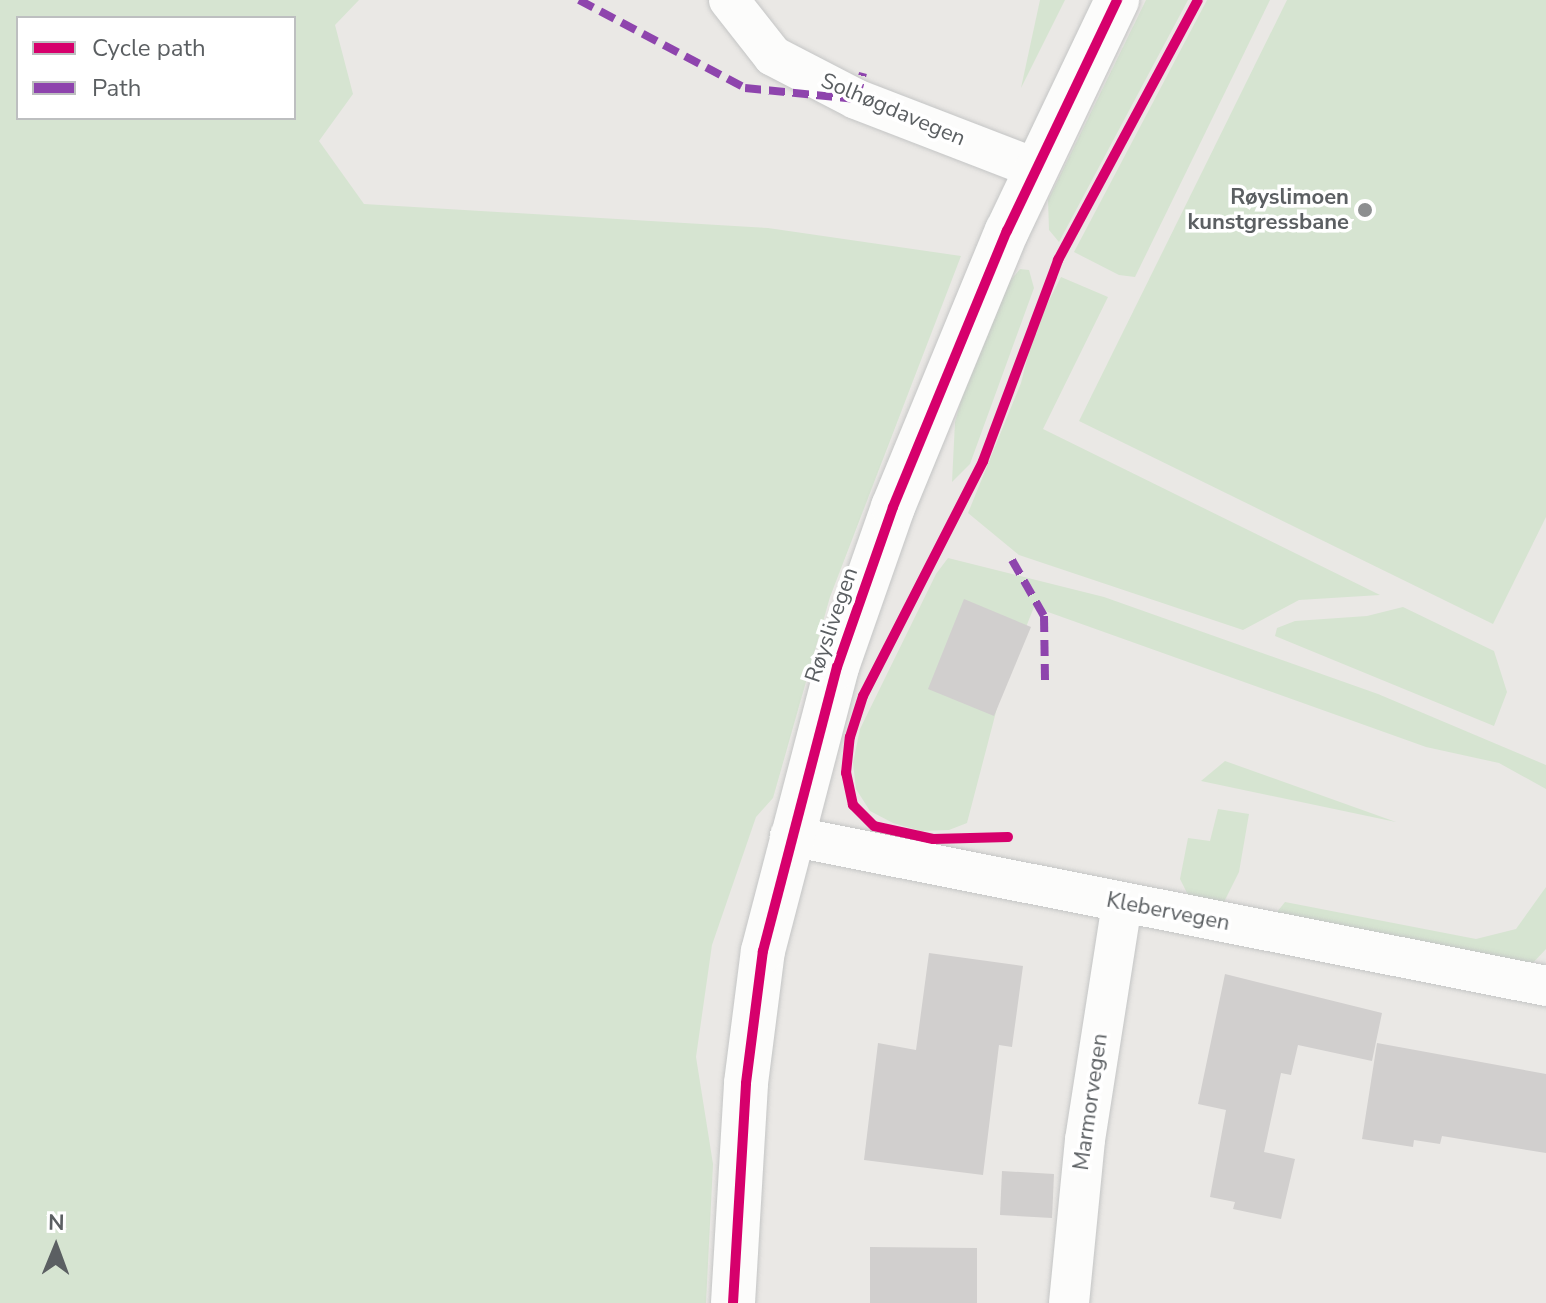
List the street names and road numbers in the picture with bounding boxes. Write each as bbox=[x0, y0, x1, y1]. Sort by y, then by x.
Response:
street label: Solhøgdavegen bbox=[817, 68, 969, 152]
street label: Røyslivegen bbox=[800, 564, 864, 686]
street label: Klebervegen bbox=[1104, 887, 1232, 937]
street label: Marmorvegen bbox=[1068, 1032, 1114, 1172]

